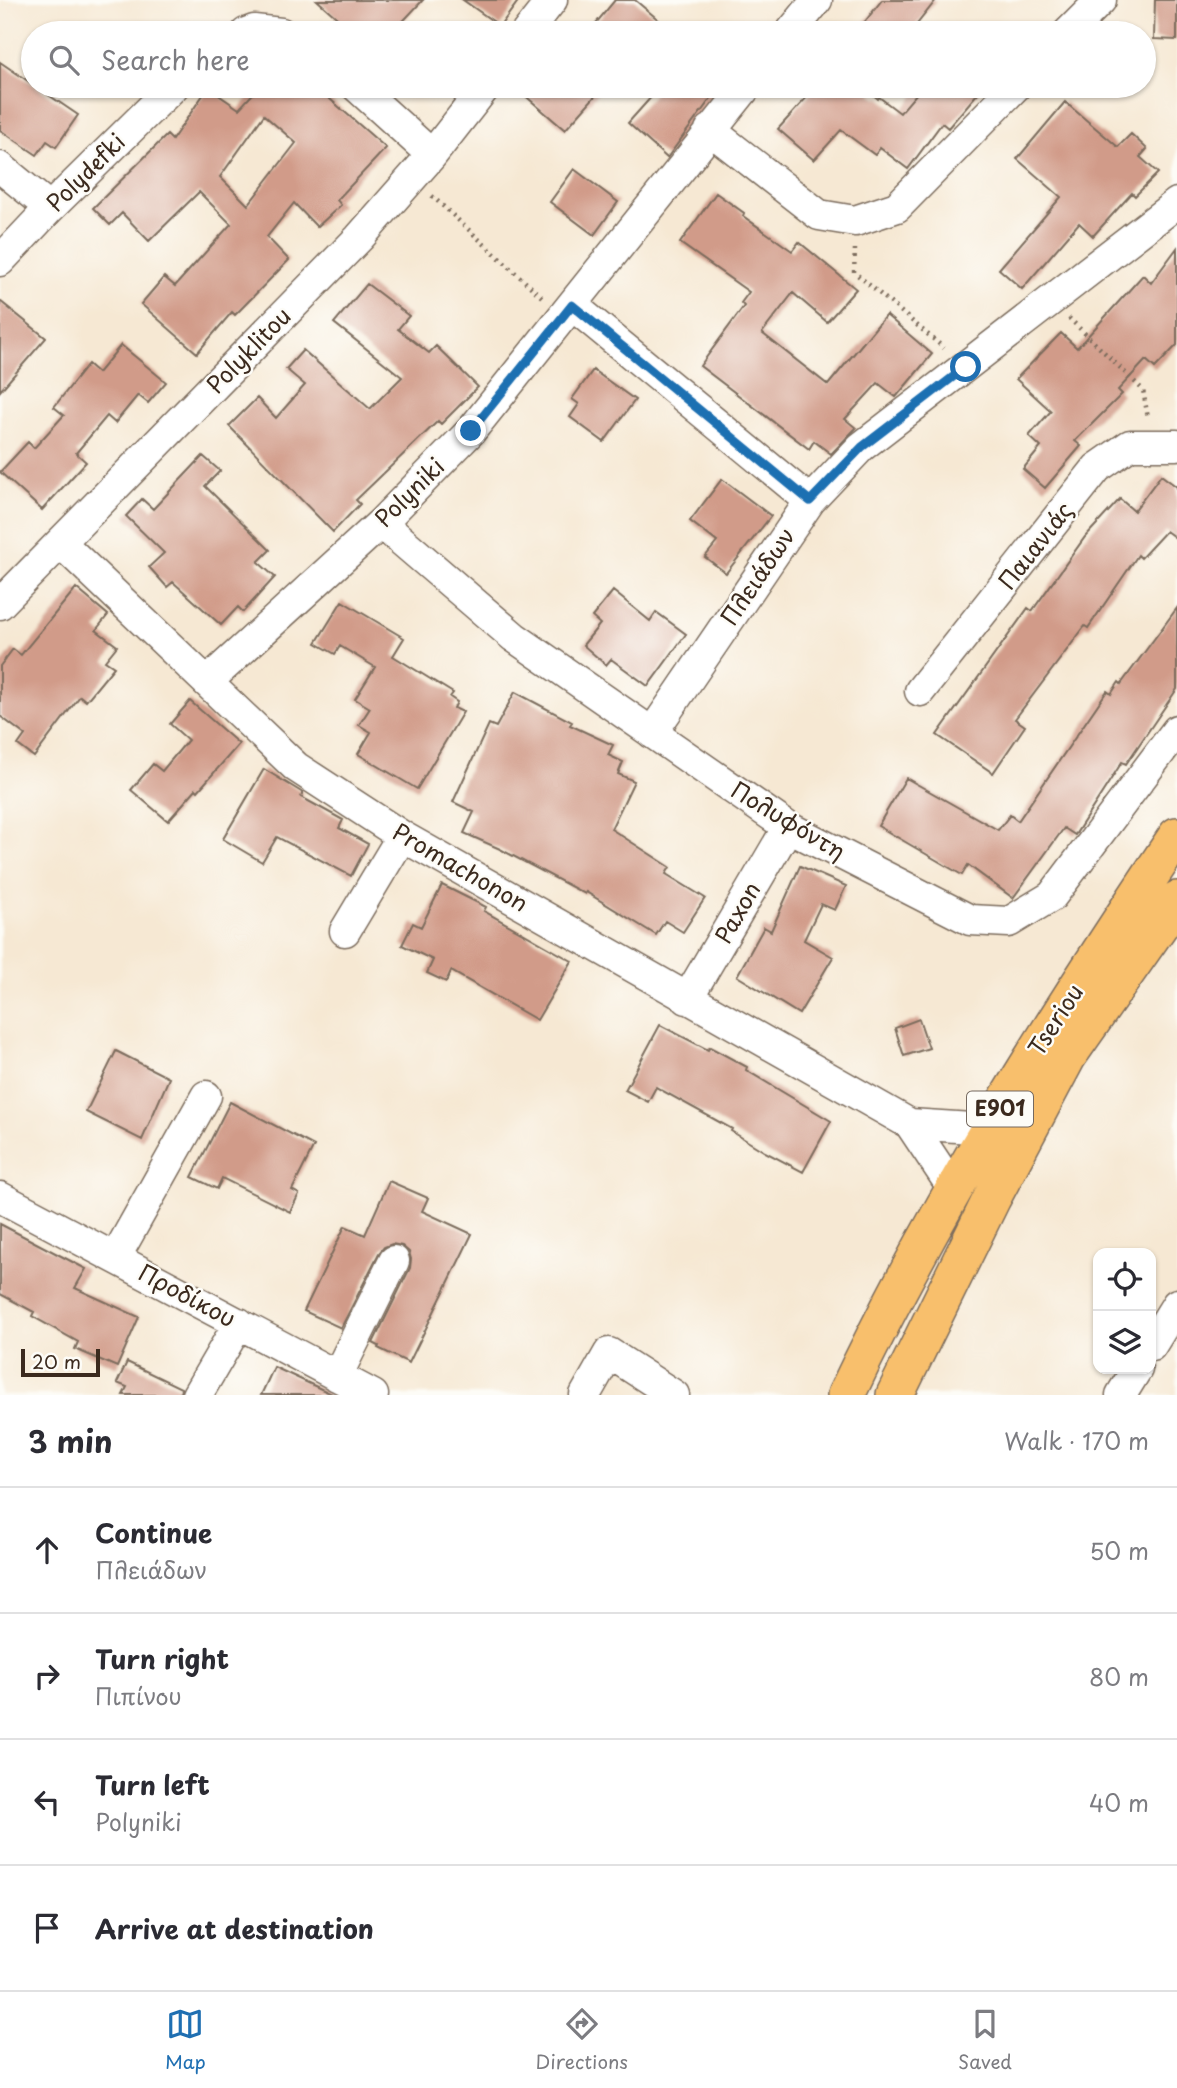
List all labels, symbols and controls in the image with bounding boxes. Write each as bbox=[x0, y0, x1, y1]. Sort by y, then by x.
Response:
search box bbox=[21, 21, 1156, 98]
text: Search here bbox=[101, 40, 250, 79]
icon: search bbox=[45, 41, 83, 79]
street label: Polydefki bbox=[37, 124, 132, 219]
street label: Polyklitou bbox=[198, 299, 298, 401]
route start bbox=[950, 351, 981, 382]
route end bbox=[455, 415, 486, 446]
street label: Polyniki bbox=[366, 449, 452, 535]
street label: Παιανιάς bbox=[989, 494, 1080, 597]
street label: Πλειάδων bbox=[711, 520, 803, 633]
street label: Πολυφόντη bbox=[725, 772, 853, 868]
street label: Promachonon bbox=[386, 814, 535, 920]
street label: Paxon bbox=[705, 875, 768, 950]
street label: Tseriou bbox=[1018, 976, 1091, 1062]
road number: E901 bbox=[967, 1092, 1033, 1126]
map controls bbox=[1093, 1248, 1156, 1374]
button: locate bbox=[1093, 1248, 1156, 1311]
street label: Προδίκου bbox=[133, 1254, 243, 1335]
button: layers bbox=[1093, 1311, 1156, 1374]
scale bar bbox=[21, 1346, 100, 1378]
text: 20 m bbox=[32, 1347, 81, 1375]
text: 3 min bbox=[28, 1418, 113, 1463]
text: Walk · 170 m bbox=[1004, 1423, 1149, 1458]
text: Continue bbox=[95, 1513, 212, 1552]
icon: ahead bbox=[28, 1531, 66, 1569]
text: 50 m bbox=[1089, 1533, 1149, 1568]
text: Πλειάδων bbox=[95, 1552, 207, 1587]
text: Turn right bbox=[95, 1639, 229, 1678]
icon: right bbox=[28, 1657, 66, 1695]
text: 80 m bbox=[1089, 1659, 1149, 1694]
text: Πιπίνου bbox=[95, 1678, 182, 1713]
text: Turn left bbox=[95, 1765, 210, 1804]
icon: left bbox=[28, 1783, 66, 1821]
text: 40 m bbox=[1089, 1785, 1149, 1820]
text: Polyniki bbox=[95, 1804, 182, 1839]
icon: arrive bbox=[28, 1909, 66, 1947]
text: Arrive at destination bbox=[95, 1909, 374, 1948]
tab: Map bbox=[165, 2005, 206, 2075]
tab: Directions bbox=[536, 2005, 628, 2075]
tab: Saved bbox=[958, 2005, 1012, 2075]

